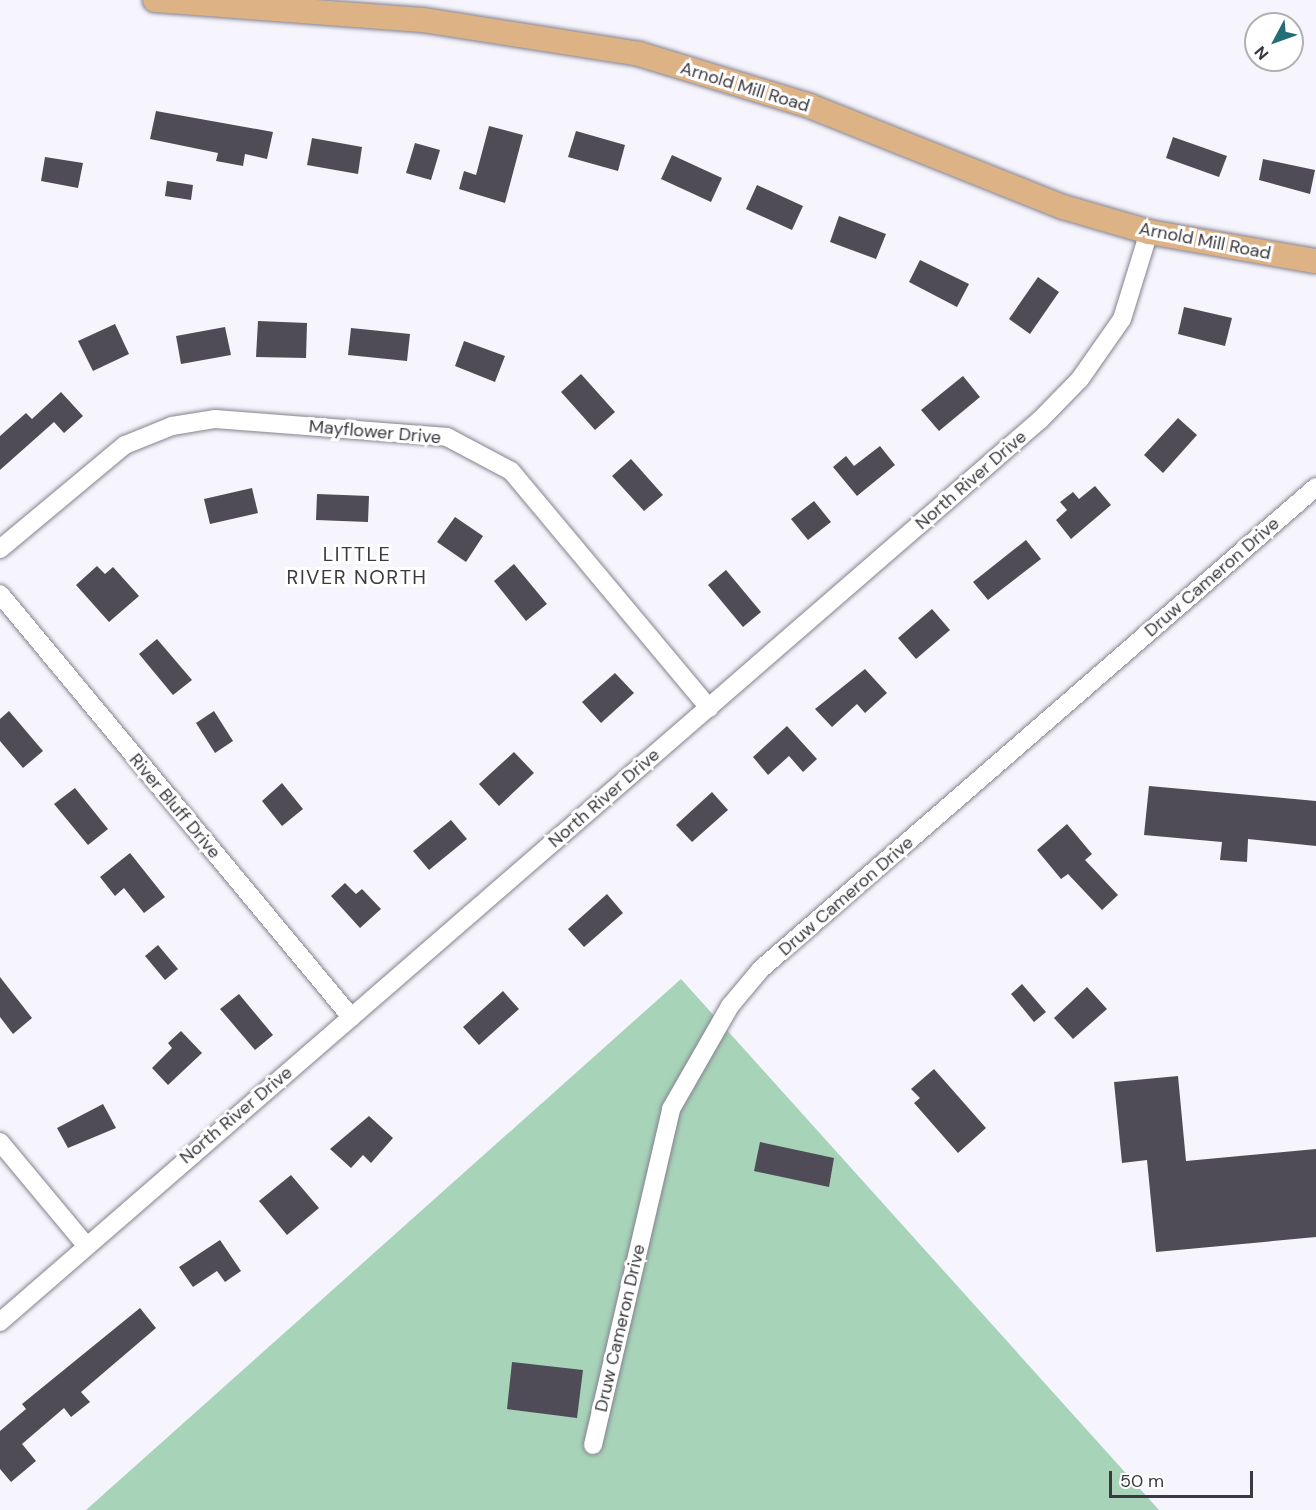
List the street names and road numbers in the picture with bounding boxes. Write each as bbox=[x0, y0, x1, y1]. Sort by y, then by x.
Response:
street label: Arnold Mill Road bbox=[678, 57, 812, 117]
street label: Arnold Mill Road bbox=[1137, 218, 1273, 264]
street label: Mayflower Drive bbox=[308, 415, 442, 449]
street label: North River Drive bbox=[911, 426, 1031, 534]
street label: Druw Cameron Drive bbox=[1140, 513, 1284, 641]
street label: North River Drive bbox=[544, 744, 664, 852]
street label: River Bluff Drive bbox=[125, 749, 225, 863]
street label: Druw Cameron Drive bbox=[774, 832, 918, 960]
street label: North River Drive bbox=[175, 1062, 297, 1168]
street label: Druw Cameron Drive bbox=[590, 1242, 650, 1414]

